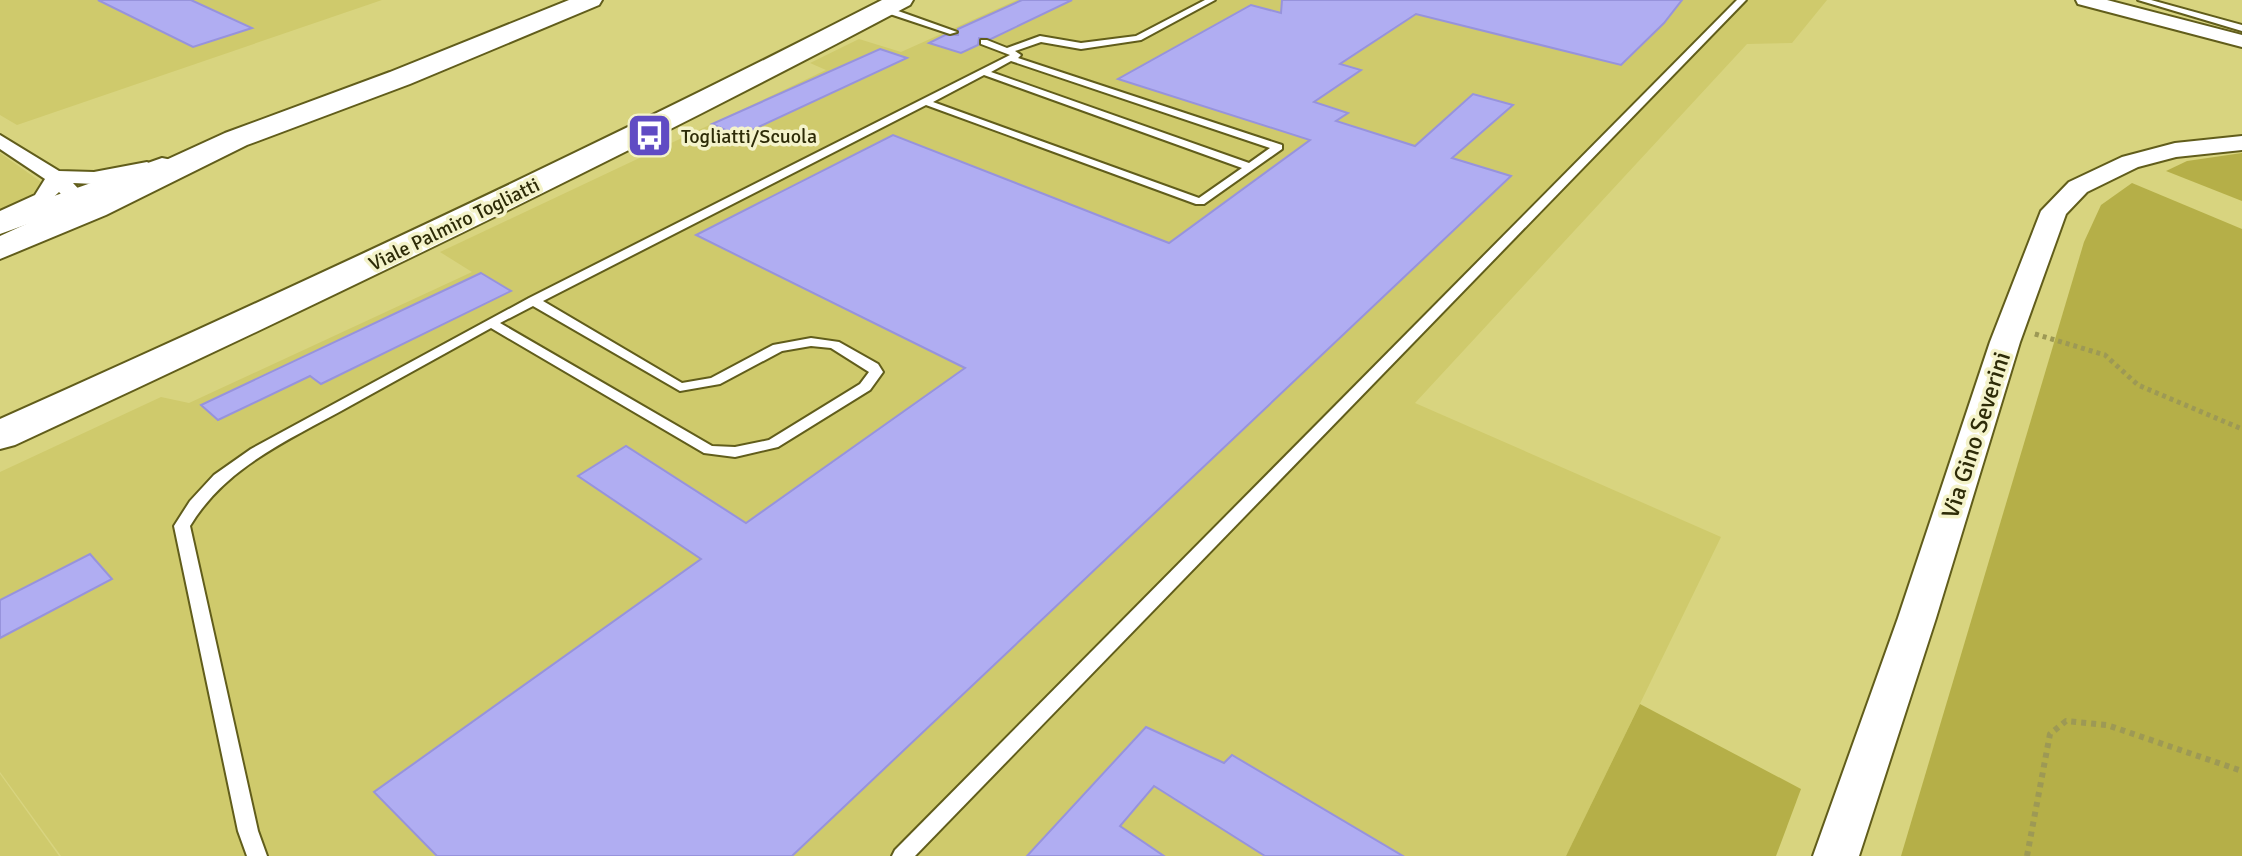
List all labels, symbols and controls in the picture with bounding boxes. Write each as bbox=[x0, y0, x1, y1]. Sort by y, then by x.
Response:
bus stop icon: Togliatti/Scuola bbox=[626, 112, 674, 160]
place label: Togliatti/Scuola bbox=[681, 124, 817, 149]
street label: Viale Palmiro Togliatti bbox=[365, 172, 544, 277]
street label: Via Gino Severini bbox=[1935, 348, 2017, 522]

